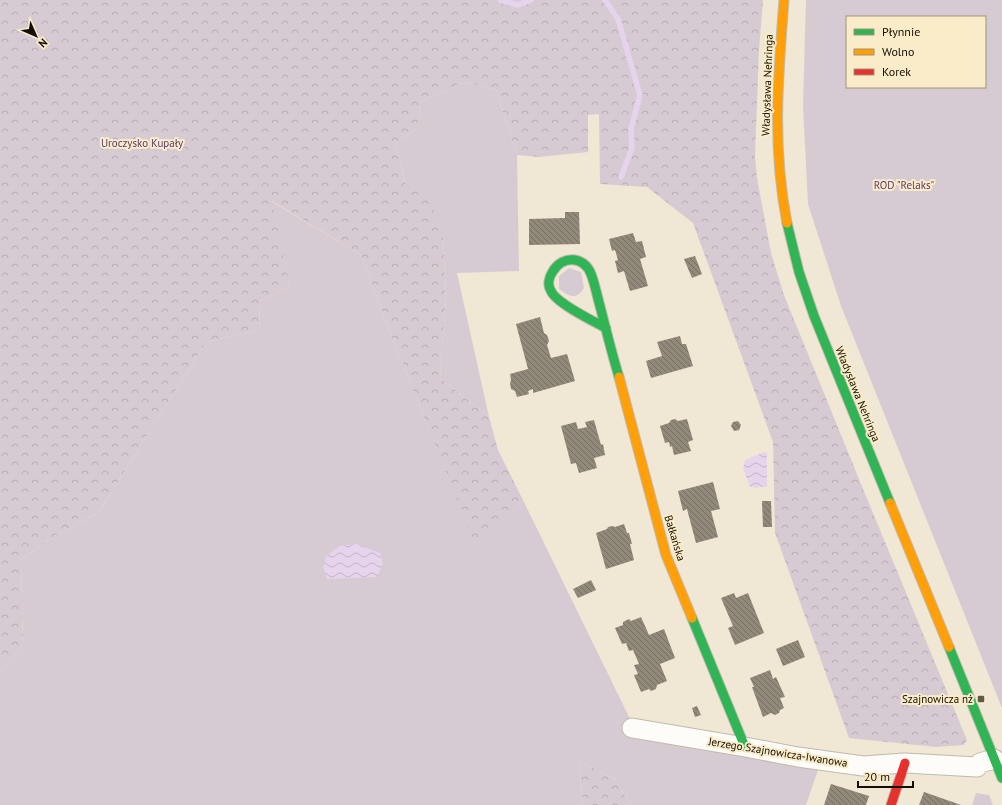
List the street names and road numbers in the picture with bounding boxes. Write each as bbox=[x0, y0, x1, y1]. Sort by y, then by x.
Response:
street label: Władysława Nehringa bbox=[758, 34, 776, 136]
street label: Władysława Nehringa bbox=[832, 344, 884, 444]
street label: Bałkańska bbox=[661, 513, 689, 563]
street label: Jerzego Szajnowicza-Iwanowa bbox=[706, 734, 849, 770]

